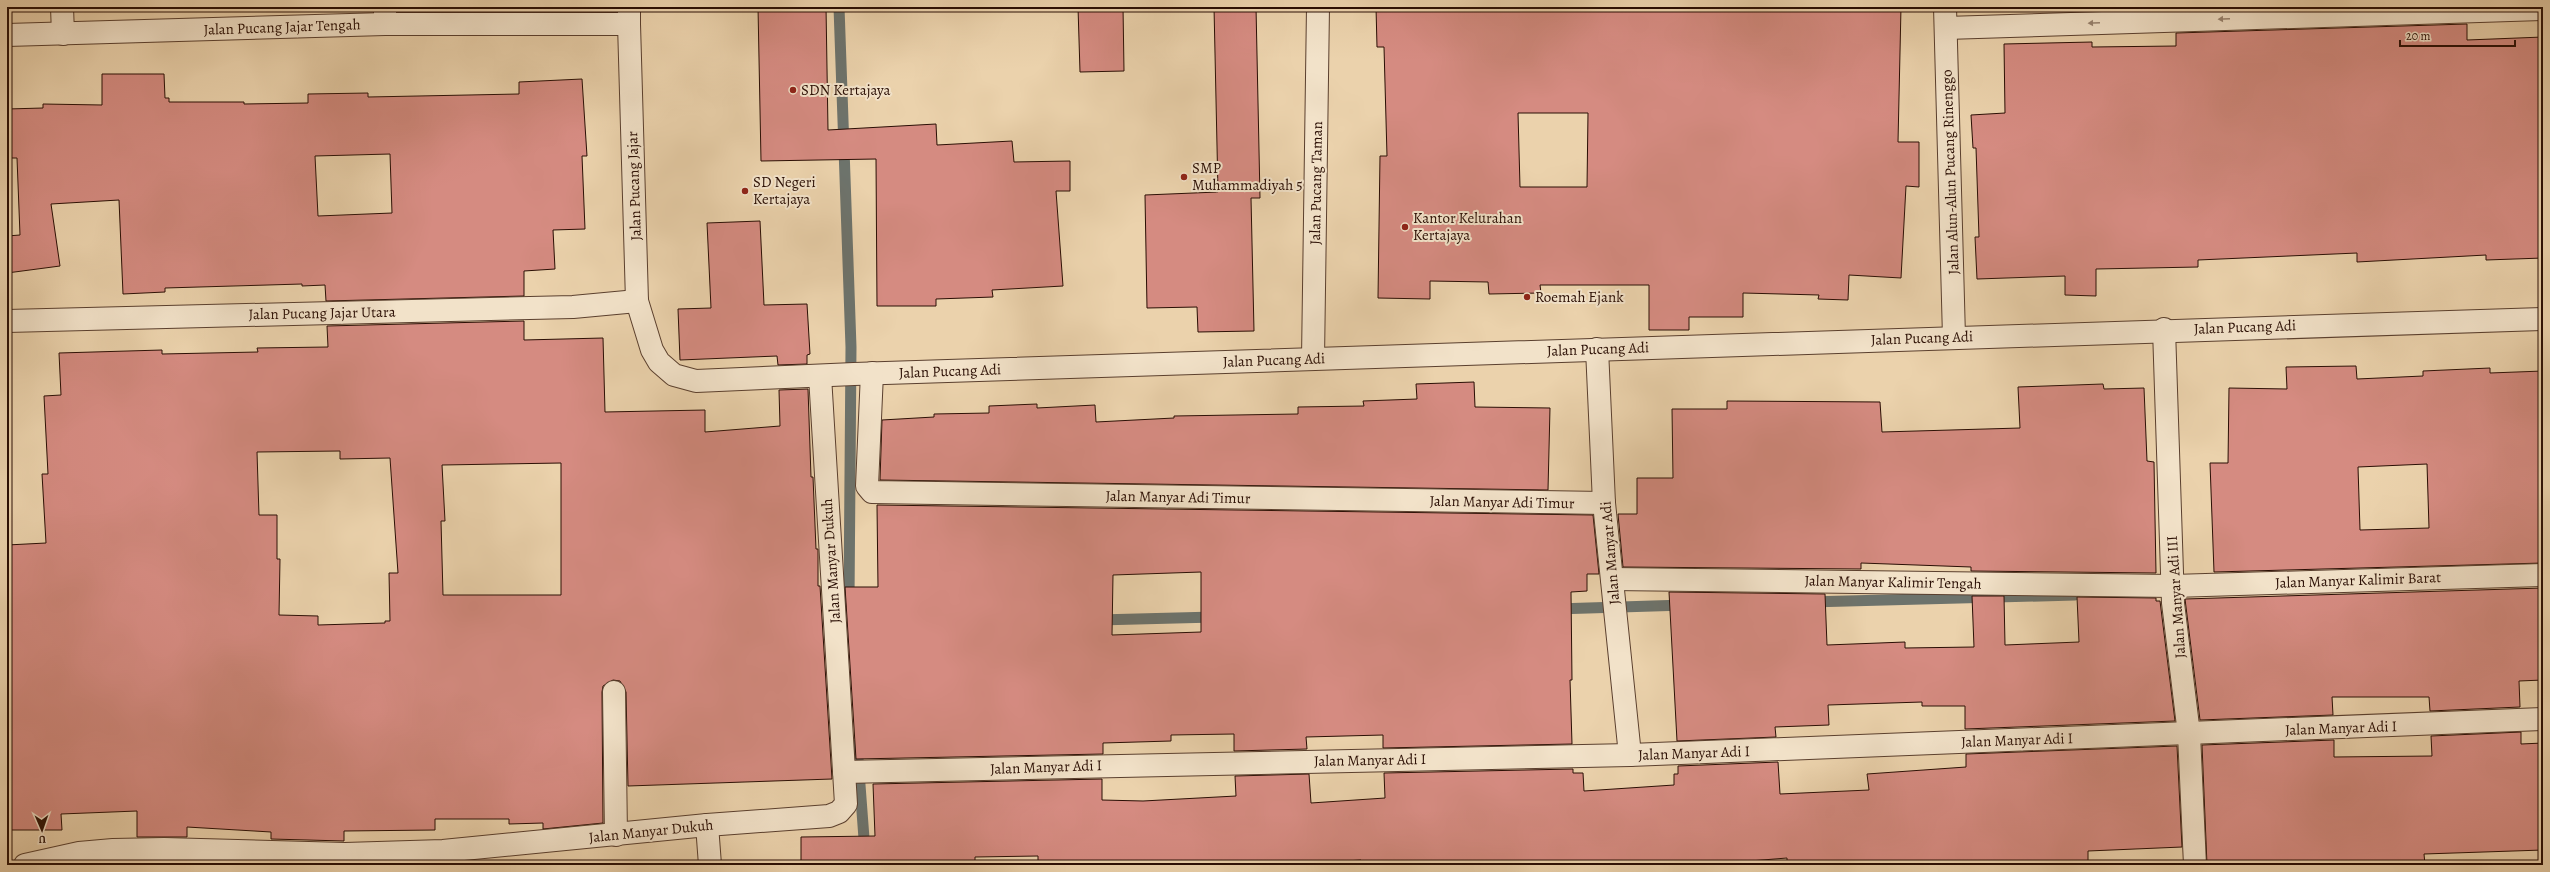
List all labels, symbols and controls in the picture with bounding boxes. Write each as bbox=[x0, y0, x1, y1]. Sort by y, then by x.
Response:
street label: Jalan Pucang Jajar Tengah bbox=[203, 14, 361, 40]
one-way arrow bbox=[2218, 16, 2230, 23]
one-way arrow bbox=[2088, 20, 2100, 27]
scale bar bbox=[2400, 22, 2515, 48]
text: 20 m bbox=[2406, 28, 2430, 44]
street label: Jalan Alun-Alun Pucang Rinenggo bbox=[1936, 69, 1964, 275]
place label: SDN Kertajaya bbox=[801, 80, 891, 100]
marker: SDN Kertajaya bbox=[788, 85, 798, 95]
street label: Jalan Pucang Taman bbox=[1305, 121, 1327, 245]
street label: Jalan Pucang Jajar bbox=[622, 131, 646, 241]
place label: SMP Muhammadiyah 5 bbox=[1192, 158, 1303, 195]
place label: SD Negeri Kertajaya bbox=[753, 172, 816, 209]
marker: SMP Muhammadiyah 5 bbox=[1179, 172, 1189, 182]
marker: SD Negeri Kertajaya bbox=[740, 186, 750, 196]
place label: Kantor Kelurahan Kertajaya bbox=[1413, 208, 1522, 245]
marker: Kantor Kelurahan Kertajaya bbox=[1400, 222, 1410, 232]
place label: Roemah Ejank bbox=[1535, 287, 1624, 307]
marker: Roemah Ejank bbox=[1522, 292, 1532, 302]
street label: Jalan Pucang Jajar Utara bbox=[248, 302, 396, 324]
street label: Jalan Pucang Adi bbox=[2193, 315, 2297, 339]
street label: Jalan Pucang Adi bbox=[1870, 326, 1974, 350]
street label: Jalan Pucang Adi bbox=[1546, 337, 1650, 361]
street label: Jalan Pucang Adi bbox=[1222, 348, 1326, 372]
street label: Jalan Pucang Adi bbox=[898, 359, 1002, 383]
street label: Jalan Manyar Adi Timur bbox=[1105, 486, 1251, 508]
street label: Jalan Manyar Adi Timur bbox=[1429, 491, 1575, 513]
street label: Jalan Manyar Dukuh bbox=[817, 498, 845, 624]
street label: Jalan Manyar Adi bbox=[1596, 500, 1624, 606]
street label: Jalan Manyar Adi III bbox=[2162, 535, 2190, 659]
street label: Jalan Manyar Kalimir Barat bbox=[2275, 567, 2441, 593]
street label: Jalan Manyar Kalimir Tengah bbox=[1804, 570, 1982, 594]
street label: Jalan Manyar Adi I bbox=[2285, 716, 2397, 740]
street label: Jalan Manyar Adi I bbox=[1961, 728, 2073, 752]
street label: Jalan Manyar Adi I bbox=[1638, 741, 1750, 765]
street label: Jalan Manyar Adi I bbox=[1314, 749, 1426, 771]
street label: Jalan Manyar Adi I bbox=[990, 755, 1102, 779]
north arrow bbox=[22, 810, 62, 850]
street label: Jalan Manyar Dukuh bbox=[588, 815, 714, 847]
text: U bbox=[38, 832, 46, 847]

